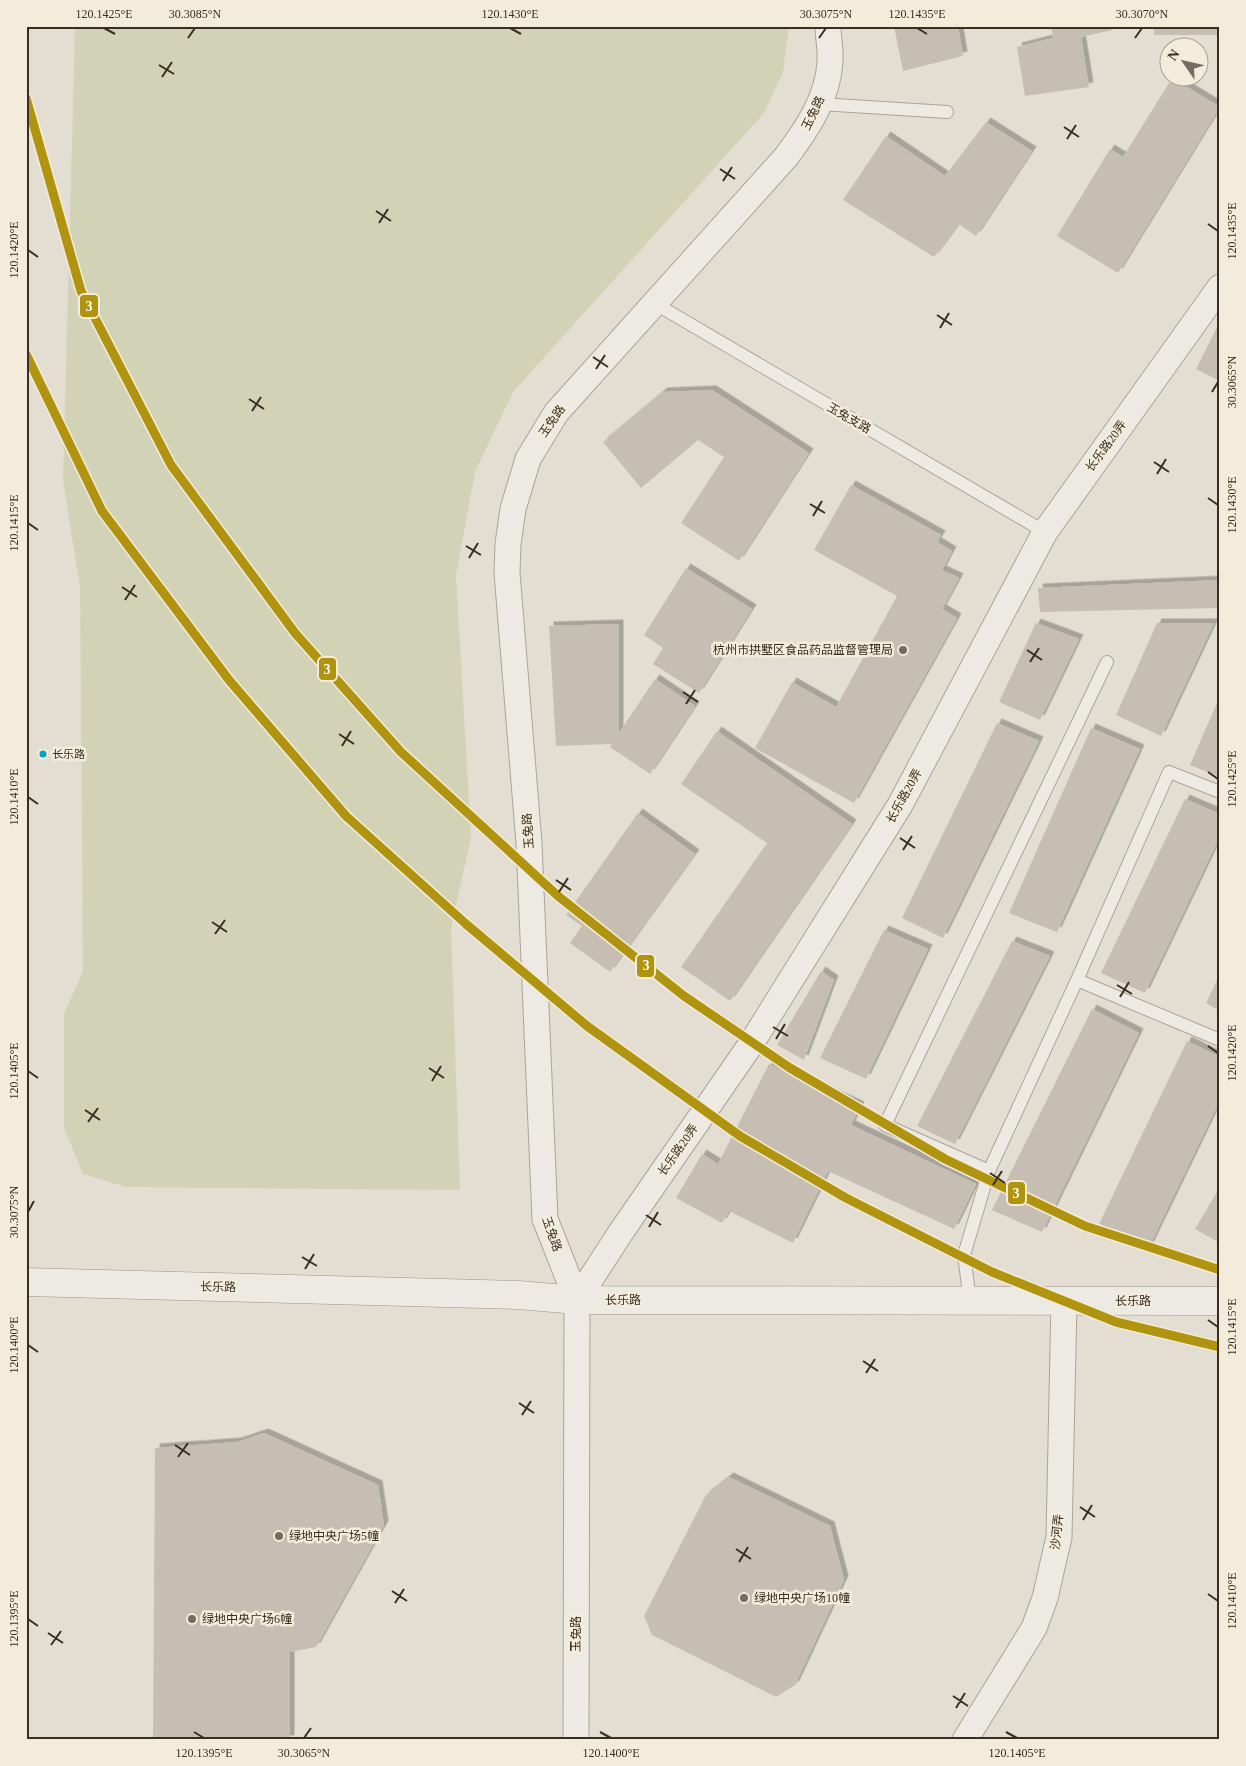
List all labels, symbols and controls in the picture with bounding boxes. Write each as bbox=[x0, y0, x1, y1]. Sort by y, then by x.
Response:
text: 120.1425°E bbox=[75, 7, 133, 21]
text: 30.3085°N bbox=[169, 7, 222, 21]
text: 120.1430°E bbox=[481, 7, 539, 21]
text: 30.3075°N bbox=[800, 7, 853, 21]
text: 120.1435°E bbox=[888, 7, 946, 21]
text: 30.3070°N bbox=[1116, 7, 1169, 21]
north arrow bbox=[1158, 38, 1208, 88]
text: N bbox=[1165, 47, 1183, 63]
street label: 玉兔路 bbox=[799, 94, 827, 132]
text: 120.1435°E bbox=[1225, 202, 1239, 260]
text: 120.1420°E bbox=[7, 221, 21, 279]
line badge: 3 bbox=[79, 294, 99, 318]
text: 3 bbox=[86, 299, 93, 314]
text: 30.3065°N bbox=[1225, 355, 1239, 408]
street label: 玉兔支路 bbox=[825, 400, 873, 436]
street label: 玉兔路 bbox=[536, 402, 568, 440]
street label: 长乐路20弄 bbox=[1083, 418, 1129, 474]
text: 120.1430°E bbox=[1225, 476, 1239, 534]
text: 120.1415°E bbox=[7, 494, 21, 552]
place label: 杭州市拱墅区食品药品监督管理局 bbox=[713, 643, 893, 657]
marker: 杭州市拱墅区食品药品监督管理局 bbox=[897, 644, 909, 656]
line badge: 3 bbox=[318, 657, 337, 681]
text: 3 bbox=[324, 662, 331, 677]
place label: 长乐路 bbox=[52, 748, 85, 760]
marker: 长乐路 bbox=[38, 749, 48, 759]
text: 120.1425°E bbox=[1225, 750, 1239, 808]
street label: 长乐路20弄 bbox=[883, 766, 925, 826]
text: 120.1410°E bbox=[7, 768, 21, 826]
street label: 玉兔路 bbox=[520, 813, 536, 849]
line badge: 3 bbox=[636, 954, 655, 978]
text: 3 bbox=[643, 958, 650, 973]
text: 120.1420°E bbox=[1225, 1024, 1239, 1082]
text: 120.1405°E bbox=[7, 1042, 21, 1100]
street label: 长乐路20弄 bbox=[655, 1121, 701, 1179]
line badge: 3 bbox=[1007, 1181, 1026, 1205]
text: 30.3075°N bbox=[7, 1185, 21, 1238]
text: 3 bbox=[1013, 1186, 1020, 1201]
street label: 玉兔路 bbox=[540, 1215, 564, 1253]
street label: 长乐路 bbox=[200, 1280, 236, 1294]
street label: 长乐路 bbox=[605, 1293, 641, 1307]
street label: 长乐路 bbox=[1115, 1294, 1151, 1308]
text: 120.1415°E bbox=[1225, 1298, 1239, 1356]
text: 120.1400°E bbox=[7, 1316, 21, 1374]
street label: 沙河弄 bbox=[1048, 1513, 1066, 1551]
place label: 绿地中央广场5幢 bbox=[289, 1529, 379, 1543]
marker: 绿地中央广场5幢 bbox=[273, 1530, 285, 1542]
text: 120.1410°E bbox=[1225, 1572, 1239, 1630]
text: 120.1395°E bbox=[7, 1590, 21, 1648]
place label: 绿地中央广场10幢 bbox=[754, 1591, 850, 1605]
marker: 绿地中央广场10幢 bbox=[738, 1592, 750, 1604]
place label: 绿地中央广场6幢 bbox=[202, 1612, 292, 1626]
marker: 绿地中央广场6幢 bbox=[186, 1613, 198, 1625]
street label: 玉兔路 bbox=[569, 1616, 583, 1652]
text: 120.1395°E bbox=[175, 1746, 233, 1760]
text: 30.3065°N bbox=[278, 1746, 331, 1760]
text: 120.1400°E bbox=[582, 1746, 640, 1760]
text: 120.1405°E bbox=[988, 1746, 1046, 1760]

